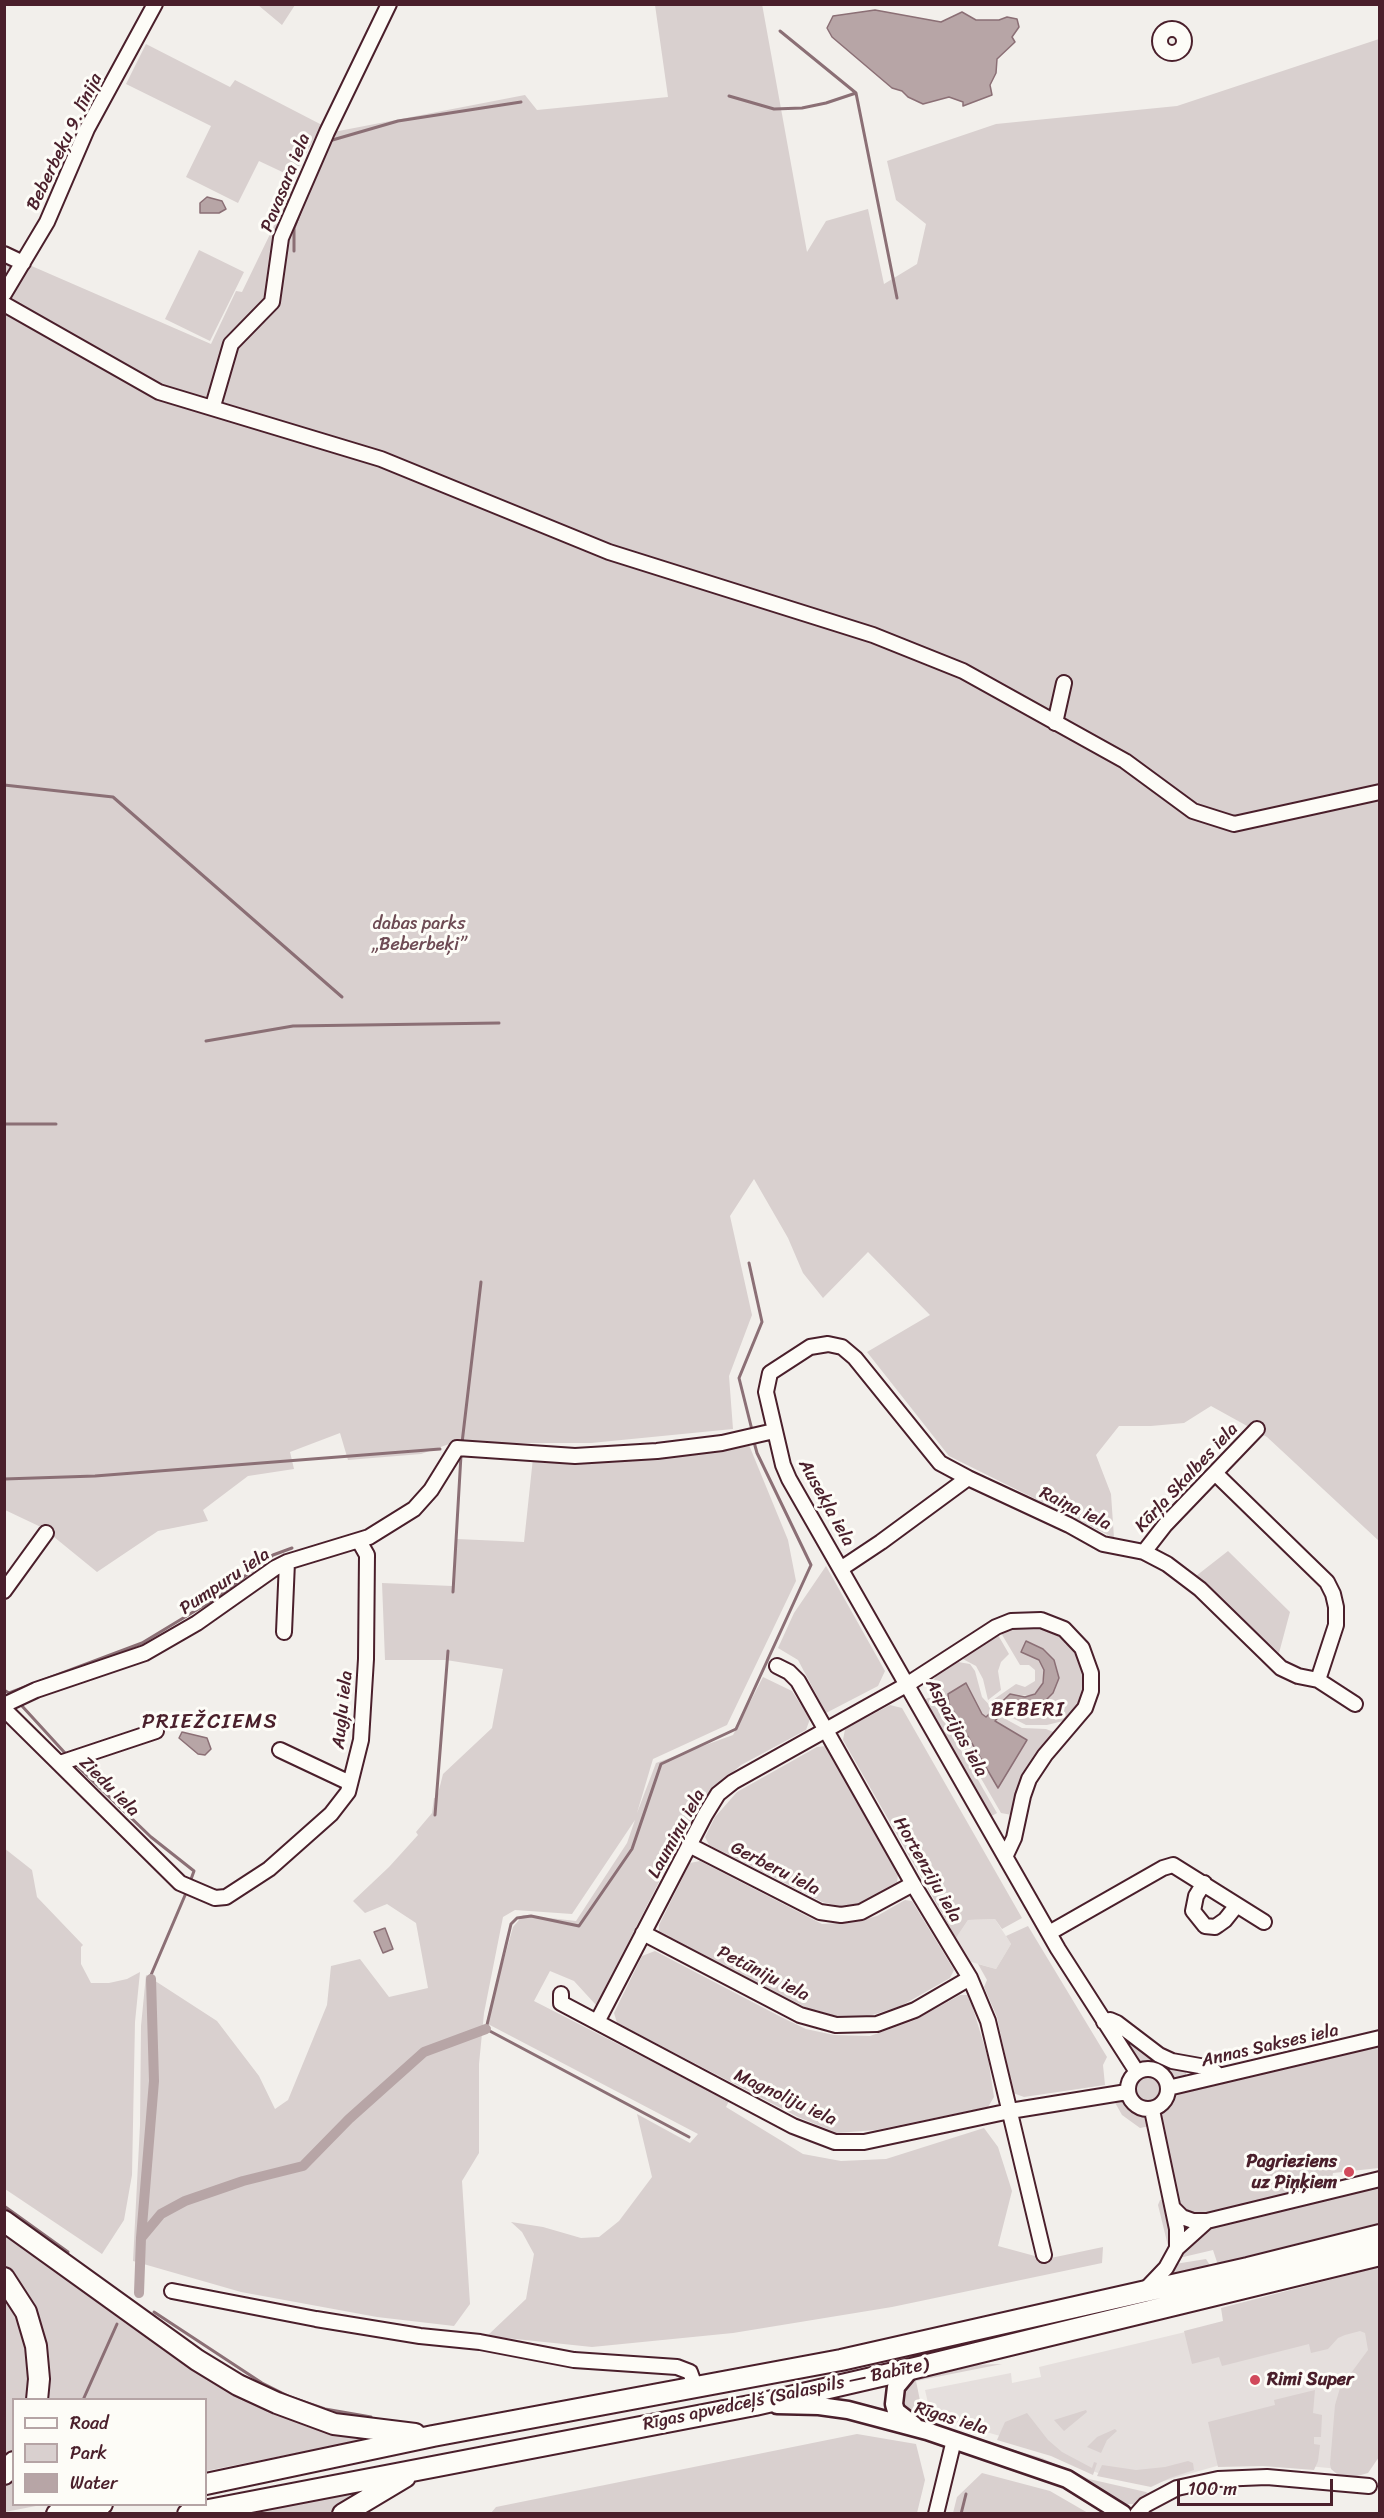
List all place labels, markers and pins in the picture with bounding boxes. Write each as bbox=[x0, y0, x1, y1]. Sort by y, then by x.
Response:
place label: Pagrieziens uz Piņķiem bbox=[1246, 2151, 1337, 2194]
marker: Pagrieziens uz Piņķiem bbox=[1342, 2165, 1356, 2179]
place label: Rimi Super bbox=[1267, 2369, 1353, 2391]
marker: Rimi Super bbox=[1248, 2373, 1262, 2387]

